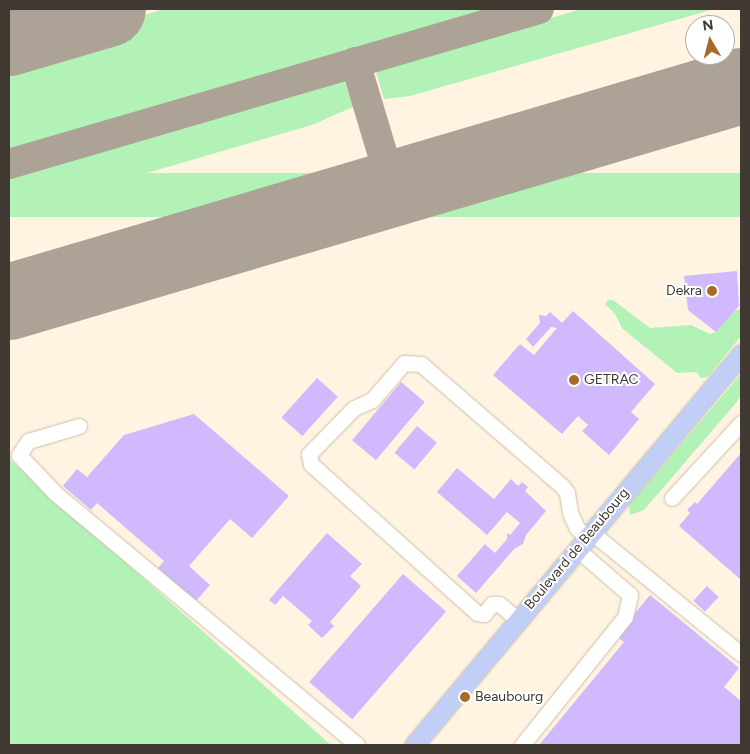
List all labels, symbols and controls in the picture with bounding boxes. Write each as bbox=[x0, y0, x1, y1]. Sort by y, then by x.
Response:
north arrow bbox=[685, 15, 735, 65]
text: N bbox=[701, 16, 715, 35]
place label: Dekra bbox=[666, 283, 702, 299]
marker: Dekra bbox=[706, 285, 718, 297]
place label: GETRAC bbox=[584, 372, 639, 388]
marker: GETRAC bbox=[568, 374, 580, 386]
street label: Boulevard de Beaubourg bbox=[521, 485, 633, 613]
place label: Beaubourg bbox=[475, 689, 543, 705]
marker: Beaubourg bbox=[459, 691, 471, 703]

